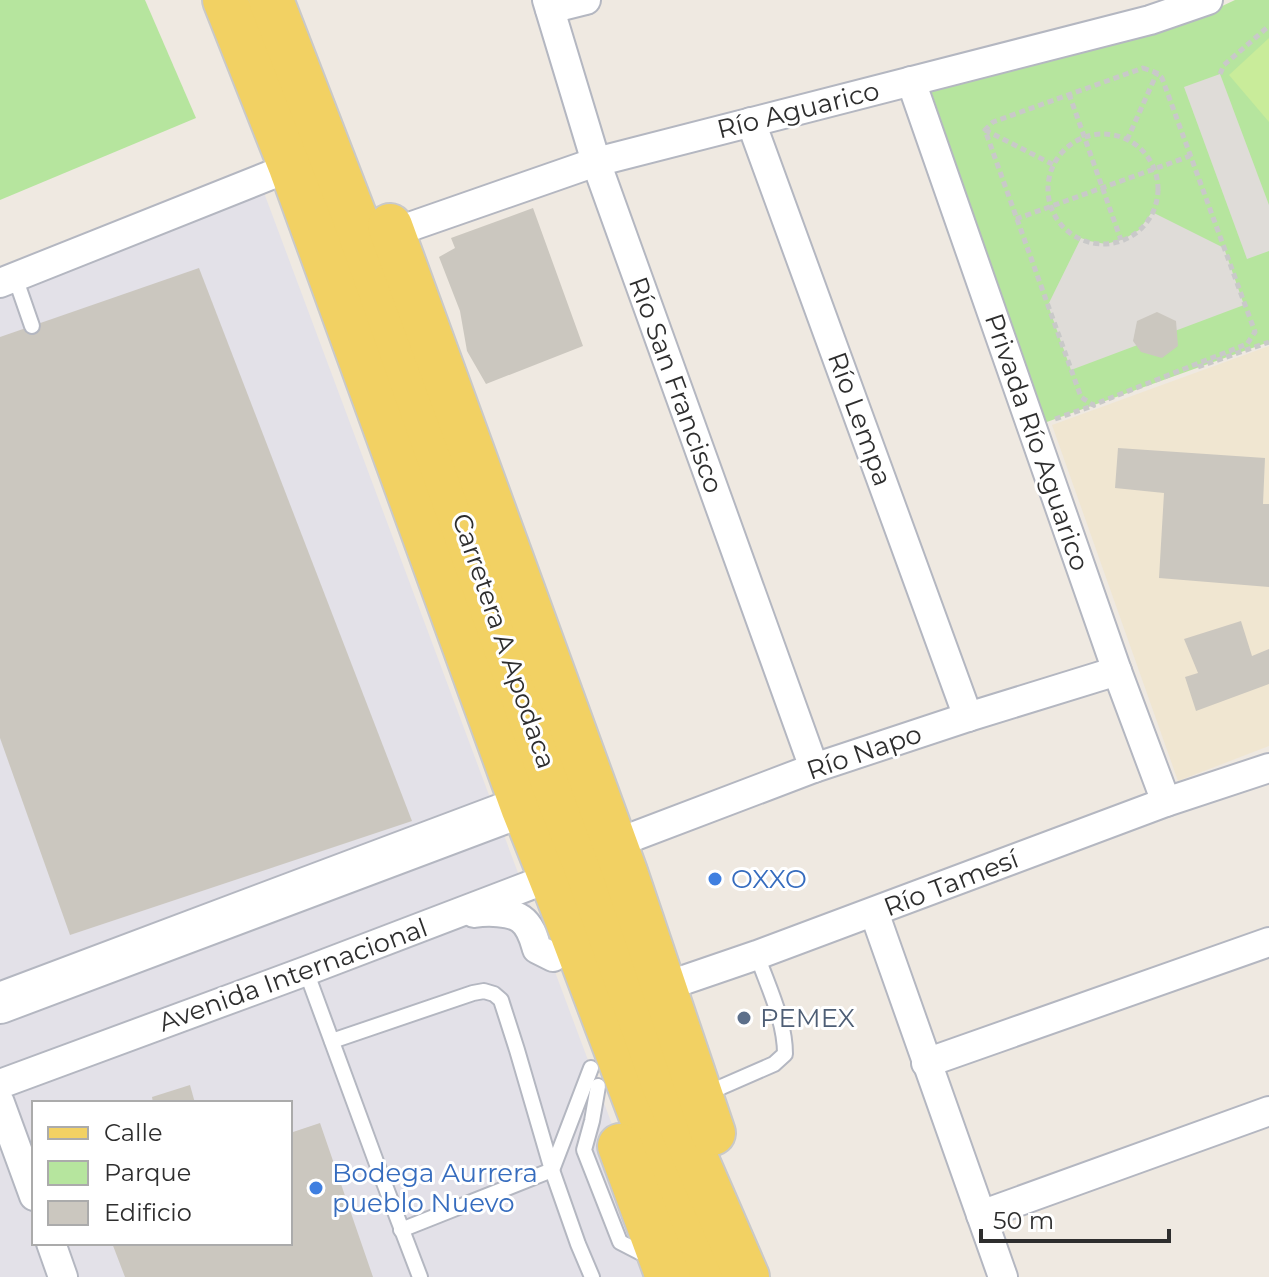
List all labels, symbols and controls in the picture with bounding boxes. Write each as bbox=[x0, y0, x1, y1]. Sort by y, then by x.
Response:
street label: Río Aguarico bbox=[714, 74, 882, 146]
street label: Río San Francisco bbox=[622, 272, 730, 498]
street label: Privada Río Aguarico bbox=[978, 309, 1096, 575]
street label: Río Lempa bbox=[821, 348, 899, 490]
street label: Carretera A Apodaca bbox=[445, 509, 563, 773]
street label: Río Napo bbox=[802, 717, 926, 787]
street label: Río Tamesí bbox=[879, 842, 1024, 923]
place label: OXXO bbox=[731, 863, 807, 895]
marker: OXXO bbox=[706, 870, 724, 888]
street label: Avenida Internacional bbox=[154, 911, 432, 1039]
place label: PEMEX bbox=[760, 1002, 855, 1034]
marker: PEMEX bbox=[735, 1009, 753, 1027]
legend bbox=[32, 1101, 292, 1245]
text: Calle bbox=[104, 1118, 162, 1147]
place label: Bodega Aurrera pueblo Nuevo bbox=[332, 1157, 538, 1219]
text: Parque bbox=[104, 1158, 191, 1187]
marker: Bodega Aurrera pueblo Nuevo bbox=[307, 1179, 325, 1197]
scale bar bbox=[981, 1193, 1169, 1243]
text: Edificio bbox=[104, 1198, 192, 1227]
text: 50 m bbox=[993, 1206, 1054, 1235]

